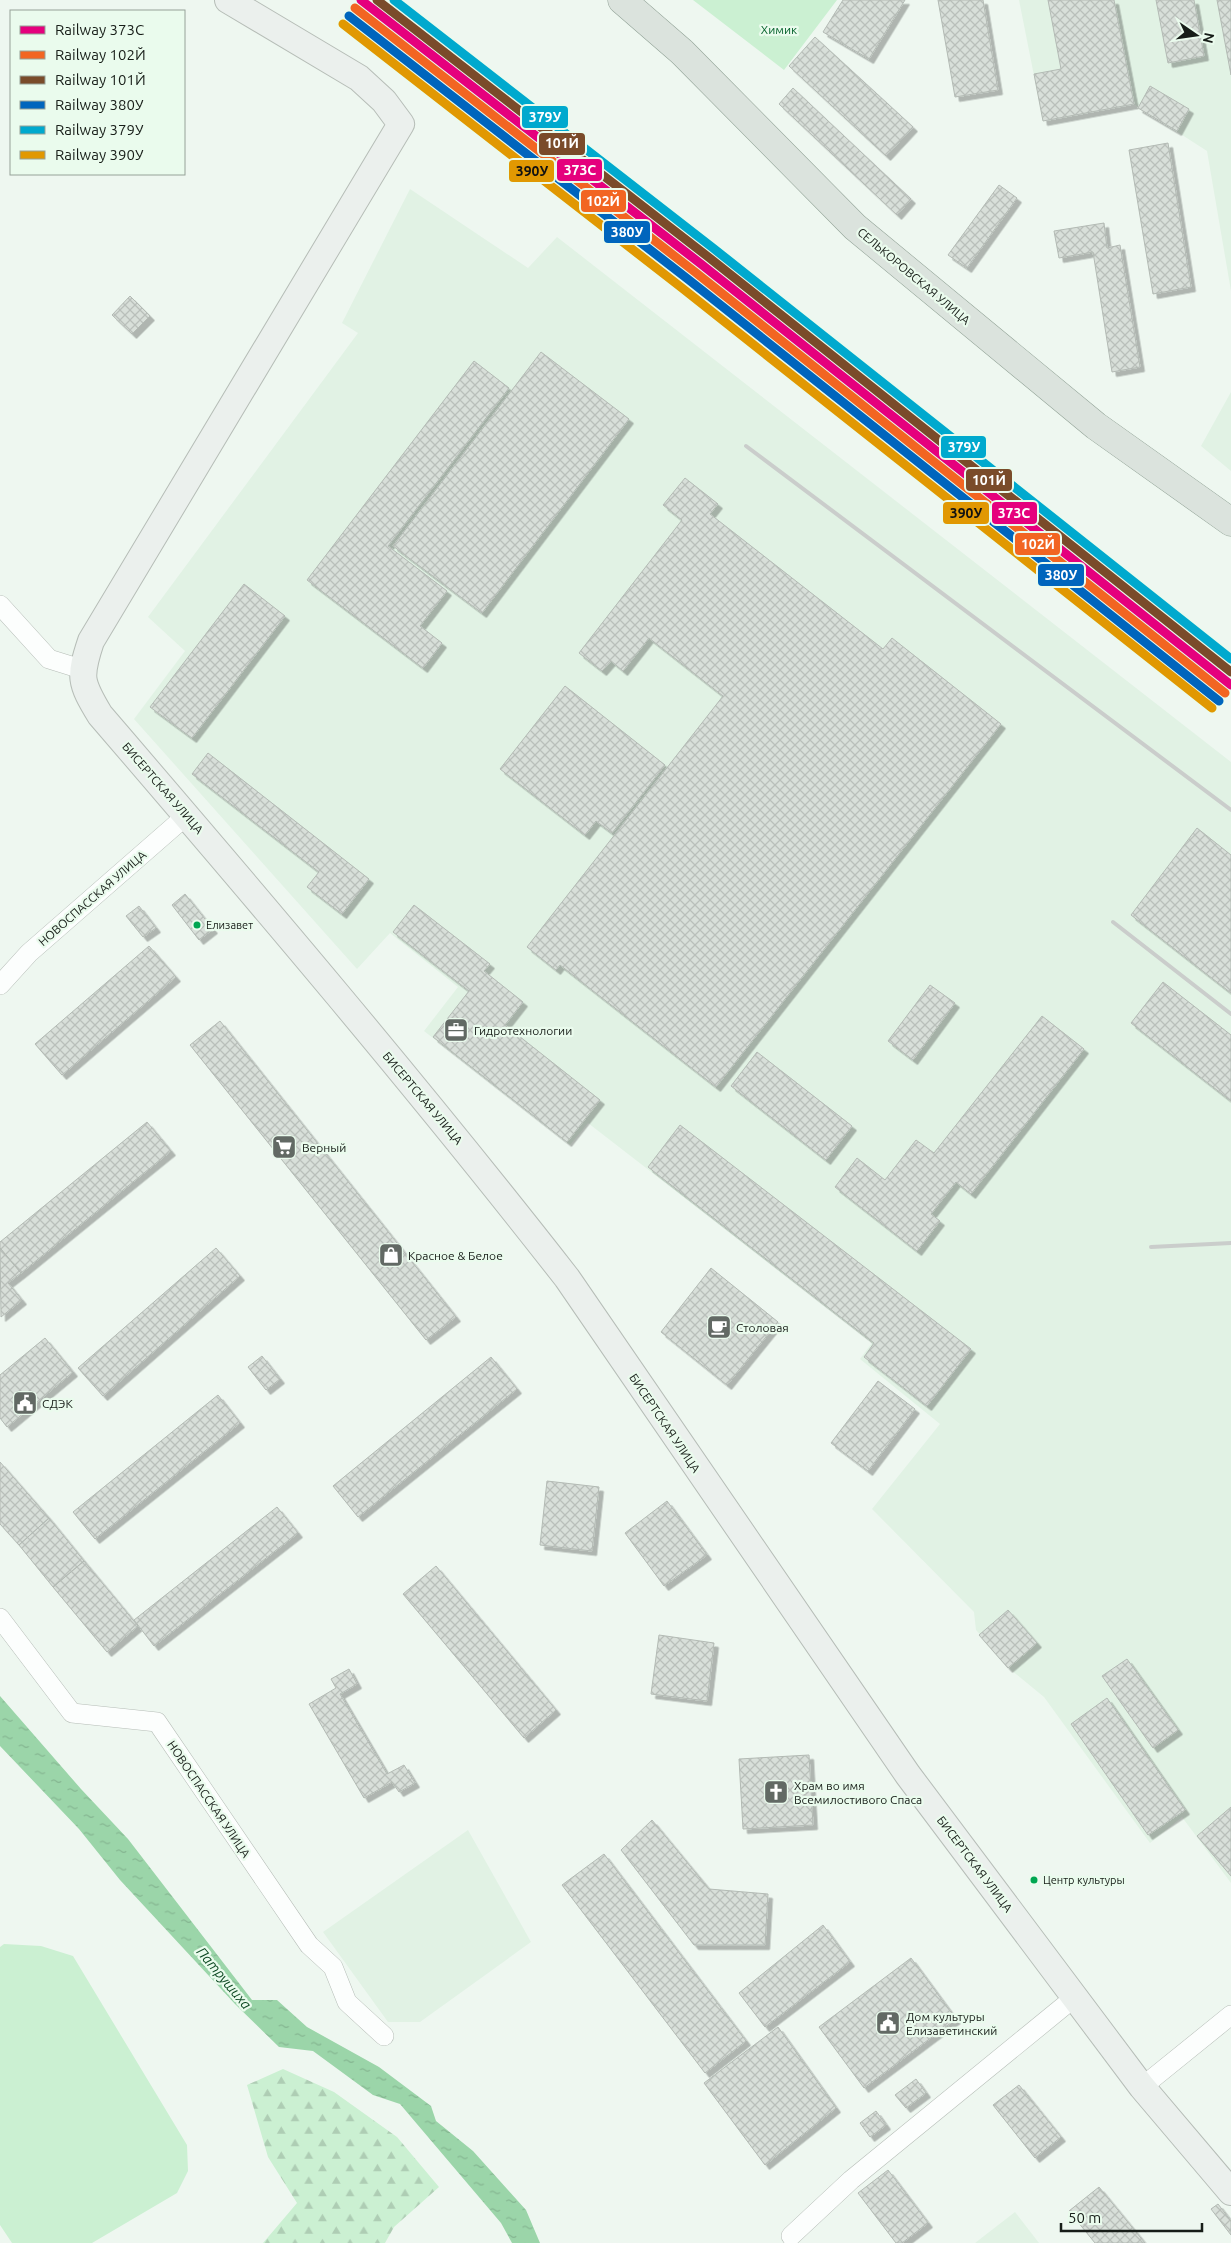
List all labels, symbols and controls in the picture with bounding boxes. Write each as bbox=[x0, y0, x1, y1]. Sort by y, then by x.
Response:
legend bbox=[10, 10, 185, 175]
north arrow bbox=[1171, 10, 1221, 60]
text: Railway 373C bbox=[55, 21, 144, 38]
park label: Химик bbox=[761, 23, 797, 36]
text: N bbox=[1200, 31, 1218, 45]
text: Railway 102Й bbox=[55, 46, 146, 63]
text: Railway 101Й bbox=[55, 71, 146, 88]
text: Railway 380У bbox=[55, 96, 144, 113]
line badge: 379У bbox=[521, 105, 569, 129]
text: 379У bbox=[529, 109, 561, 125]
text: Railway 379У bbox=[55, 121, 144, 138]
line badge: 101Й bbox=[538, 132, 586, 156]
text: 101Й bbox=[545, 133, 579, 151]
text: Railway 390У bbox=[55, 146, 144, 163]
line badge: 373C bbox=[556, 158, 603, 182]
line badge: 390У bbox=[508, 159, 555, 183]
text: 373C bbox=[564, 162, 596, 178]
text: 390У bbox=[516, 163, 548, 179]
line badge: 102Й bbox=[580, 189, 627, 213]
text: 102Й bbox=[586, 191, 620, 209]
line badge: 380У bbox=[603, 220, 651, 244]
text: 380У bbox=[611, 224, 643, 240]
street label: СЕЛЬКОРОВСКАЯ УЛИЦА bbox=[855, 225, 973, 327]
line badge: 379У bbox=[940, 435, 987, 459]
text: 379У bbox=[948, 439, 980, 455]
line badge: 101Й bbox=[965, 468, 1013, 492]
text: 101Й bbox=[972, 470, 1006, 488]
line badge: 390У bbox=[942, 501, 990, 525]
line badge: 373C bbox=[991, 501, 1038, 525]
text: 390У bbox=[950, 505, 982, 521]
text: 373C bbox=[998, 505, 1030, 521]
line badge: 102Й bbox=[1014, 532, 1061, 556]
text: 102Й bbox=[1021, 534, 1055, 552]
line badge: 380У bbox=[1037, 563, 1085, 587]
text: 380У bbox=[1045, 567, 1077, 583]
street label: БИСЕРТСКАЯ УЛИЦА bbox=[120, 740, 206, 836]
street label: НОВОСПАССКАЯ УЛИЦА bbox=[36, 848, 148, 948]
place label: Елизавет bbox=[206, 919, 253, 931]
marker: Елизавет bbox=[192, 920, 202, 930]
office icon: Гидротехнологии bbox=[443, 1017, 469, 1043]
place label: Гидротехнологии bbox=[474, 1024, 572, 1037]
street label: БИСЕРТСКАЯ УЛИЦА bbox=[381, 1049, 466, 1147]
supermarket icon: Верный bbox=[271, 1134, 297, 1160]
place label: Верный bbox=[302, 1141, 346, 1154]
shop icon: Красное & Белое bbox=[378, 1242, 404, 1268]
place label: Красное & Белое bbox=[408, 1249, 503, 1262]
cafe icon: Столовая bbox=[706, 1314, 732, 1340]
place label: Столовая bbox=[736, 1321, 789, 1334]
street label: БИСЕРТСКАЯ УЛИЦА bbox=[627, 1371, 703, 1475]
public building icon: СДЭК bbox=[12, 1390, 38, 1416]
place label: СДЭК bbox=[42, 1397, 73, 1410]
street label: НОВОСПАССКАЯ УЛИЦА bbox=[165, 1738, 253, 1860]
church icon: Храм во имя Всемилостивого Спаса bbox=[763, 1779, 789, 1805]
place label: Храм во имя Всемилостивого Спаса bbox=[794, 1779, 922, 1806]
street label: БИСЕРТСКАЯ УЛИЦА bbox=[935, 1814, 1015, 1915]
place label: Центр культуры bbox=[1043, 1874, 1125, 1886]
marker: Центр культуры bbox=[1029, 1875, 1039, 1885]
water label: Патрушиха bbox=[194, 1944, 255, 2012]
public building icon: Дом культуры Елизаветинский bbox=[875, 2010, 901, 2036]
place label: Дом культуры Елизаветинский bbox=[906, 2010, 997, 2037]
scale bar bbox=[1061, 2200, 1202, 2232]
text: 50 m bbox=[1068, 2209, 1101, 2226]

